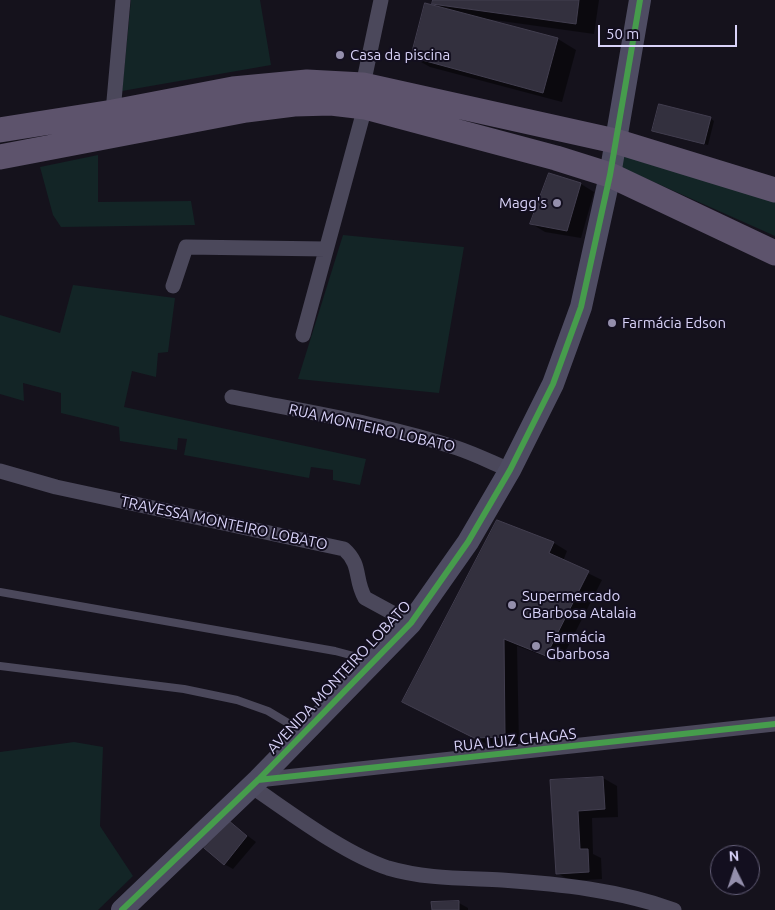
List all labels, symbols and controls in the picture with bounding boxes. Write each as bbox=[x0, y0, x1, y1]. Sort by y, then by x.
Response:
scale bar bbox=[600, 15, 739, 47]
text: 50 m bbox=[606, 25, 639, 42]
place label: Casa da piscina bbox=[350, 46, 450, 64]
marker: Casa da piscina bbox=[334, 49, 346, 61]
place label: Magg's bbox=[499, 194, 547, 212]
marker: Magg's bbox=[551, 197, 563, 209]
place label: Farmácia Edson bbox=[622, 314, 726, 332]
marker: Farmácia Edson bbox=[606, 317, 618, 329]
street label: RUA MONTEIRO LOBATO bbox=[287, 400, 457, 456]
street label: TRAVESSA MONTEIRO LOBATO bbox=[119, 492, 329, 554]
place label: Supermercado GBarbosa Atalaia bbox=[522, 587, 636, 622]
street label: AVENIDA MONTEIRO LOBATO bbox=[263, 597, 415, 757]
marker: Supermercado GBarbosa Atalaia bbox=[506, 599, 518, 611]
place label: Farmácia Gbarbosa bbox=[546, 628, 610, 663]
marker: Farmácia Gbarbosa bbox=[530, 640, 542, 652]
street label: RUA LUIZ CHAGAS bbox=[453, 725, 577, 755]
north arrow bbox=[710, 845, 760, 895]
text: N bbox=[728, 848, 740, 864]

